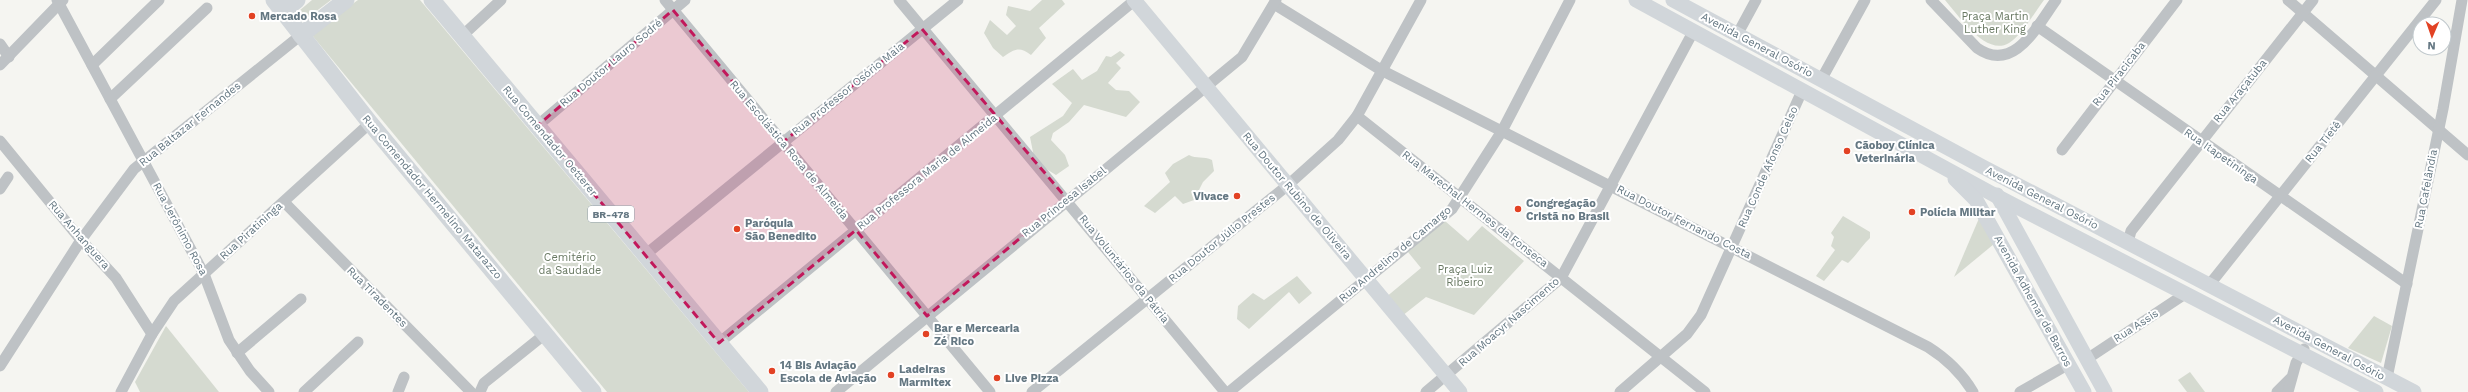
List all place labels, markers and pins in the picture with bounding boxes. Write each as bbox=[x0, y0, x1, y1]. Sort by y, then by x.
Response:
place label: Mercado Rosa bbox=[260, 10, 337, 23]
marker: Mercado Rosa bbox=[247, 11, 257, 21]
place label: Cãoboy Clínica Veterinária bbox=[1855, 139, 1935, 165]
marker: Cãoboy Clínica Veterinária bbox=[1842, 146, 1852, 156]
place label: Vivace bbox=[1193, 190, 1229, 203]
marker: Vivace bbox=[1232, 191, 1242, 201]
place label: Congregação Cristã no Brasil bbox=[1526, 197, 1610, 223]
marker: Congregação Cristã no Brasil bbox=[1513, 204, 1523, 214]
place label: Polícia Militar bbox=[1920, 206, 1996, 219]
marker: Polícia Militar bbox=[1907, 207, 1917, 217]
place label: Paróquia São Benedito bbox=[745, 217, 817, 243]
marker: Paróquia São Benedito bbox=[732, 224, 742, 234]
place label: Bar e Mercearia Zé Rico bbox=[934, 322, 1020, 348]
marker: Bar e Mercearia Zé Rico bbox=[921, 329, 931, 339]
place label: 14 Bis Aviação Escola de Aviação bbox=[780, 359, 877, 385]
place label: Ladeiras Marmitex bbox=[899, 363, 952, 389]
marker: 14 Bis Aviação Escola de Aviação bbox=[767, 366, 777, 376]
marker: Ladeiras Marmitex bbox=[886, 370, 896, 380]
place label: Live Pizza bbox=[1005, 372, 1059, 385]
marker: Live Pizza bbox=[992, 373, 1002, 383]

